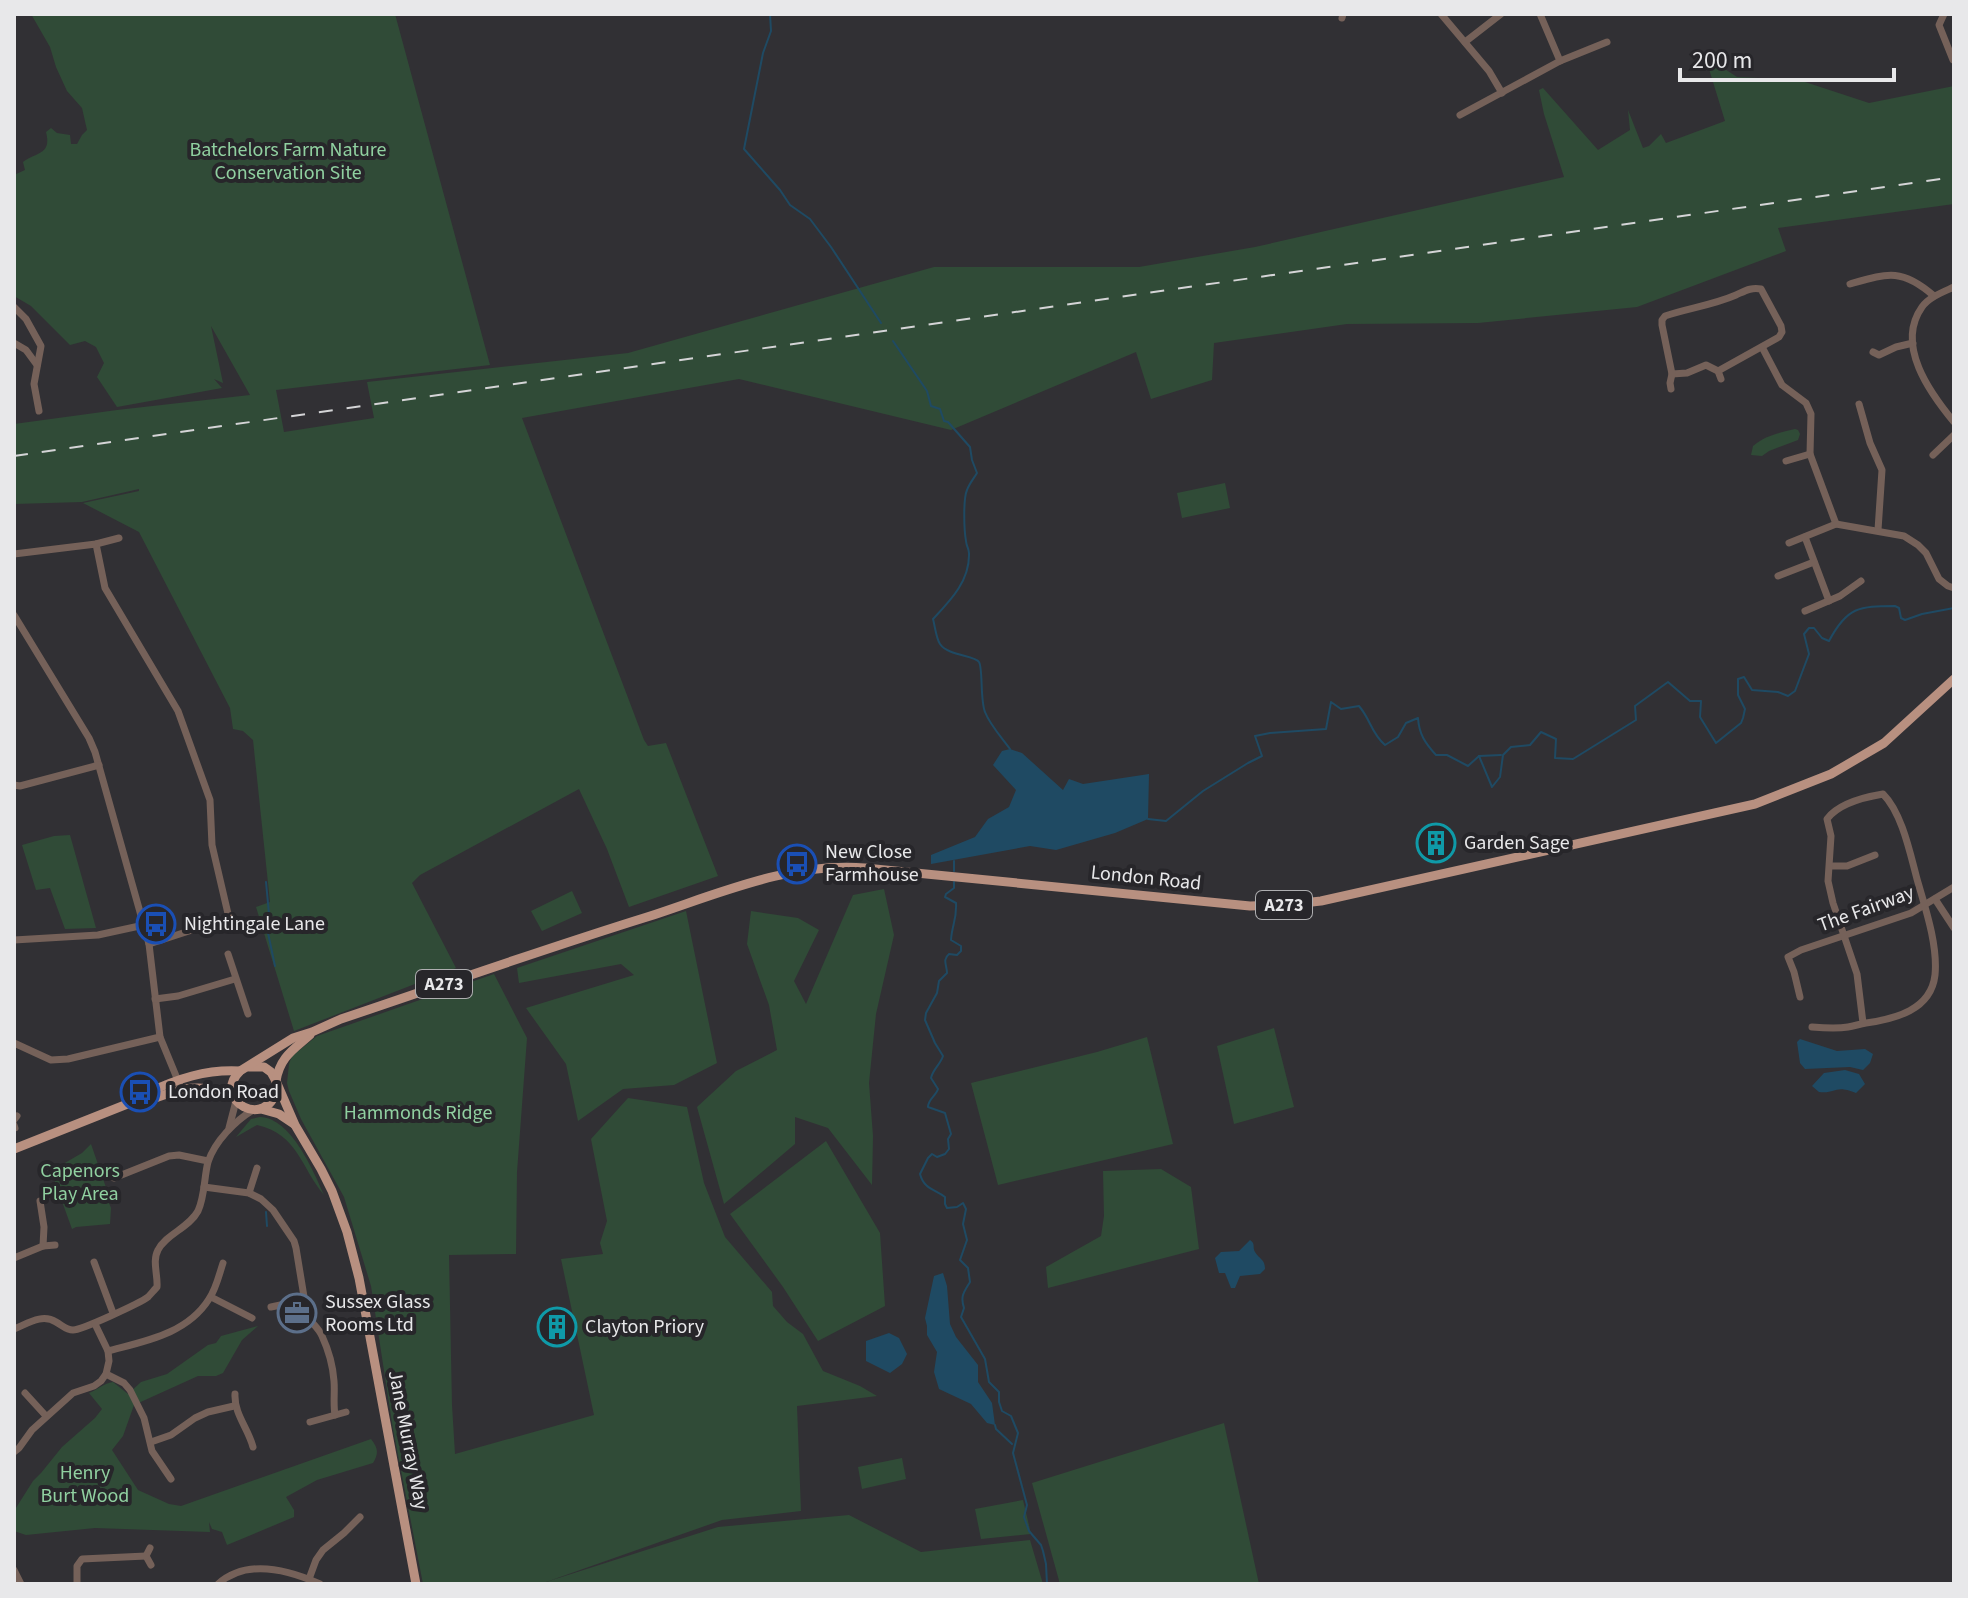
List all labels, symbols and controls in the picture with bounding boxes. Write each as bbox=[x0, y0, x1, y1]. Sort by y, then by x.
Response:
scale bar bbox=[1680, 32, 1894, 82]
text: 200 m bbox=[1692, 43, 1752, 78]
park label: Batchelors Farm Nature Conservation Site bbox=[189, 136, 387, 187]
building icon: Garden Sage bbox=[1415, 822, 1457, 864]
place label: Garden Sage bbox=[1464, 829, 1570, 857]
place label: New Close Farmhouse bbox=[825, 838, 919, 889]
bus stop icon: New Close Farmhouse bbox=[776, 843, 818, 885]
street label: London Road bbox=[1089, 858, 1203, 898]
street label: The Fairway bbox=[1814, 878, 1919, 939]
road number: A273 bbox=[1256, 891, 1312, 919]
bus stop icon: Nightingale Lane bbox=[135, 903, 177, 945]
place label: Nightingale Lane bbox=[184, 910, 325, 938]
road number: A273 bbox=[416, 970, 472, 998]
bus stop icon: London Road bbox=[119, 1071, 161, 1113]
place label: London Road bbox=[168, 1078, 279, 1106]
park label: Hammonds Ridge bbox=[344, 1099, 492, 1127]
park label: Capenors Play Area bbox=[40, 1157, 120, 1208]
place label: Sussex Glass Rooms Ltd bbox=[325, 1288, 430, 1339]
office icon: Sussex Glass Rooms Ltd bbox=[276, 1292, 318, 1334]
building icon: Clayton Priory bbox=[536, 1306, 578, 1348]
place label: Clayton Priory bbox=[585, 1313, 705, 1341]
street label: Jane Murray Way bbox=[381, 1368, 435, 1513]
park label: Henry Burt Wood bbox=[41, 1459, 129, 1510]

